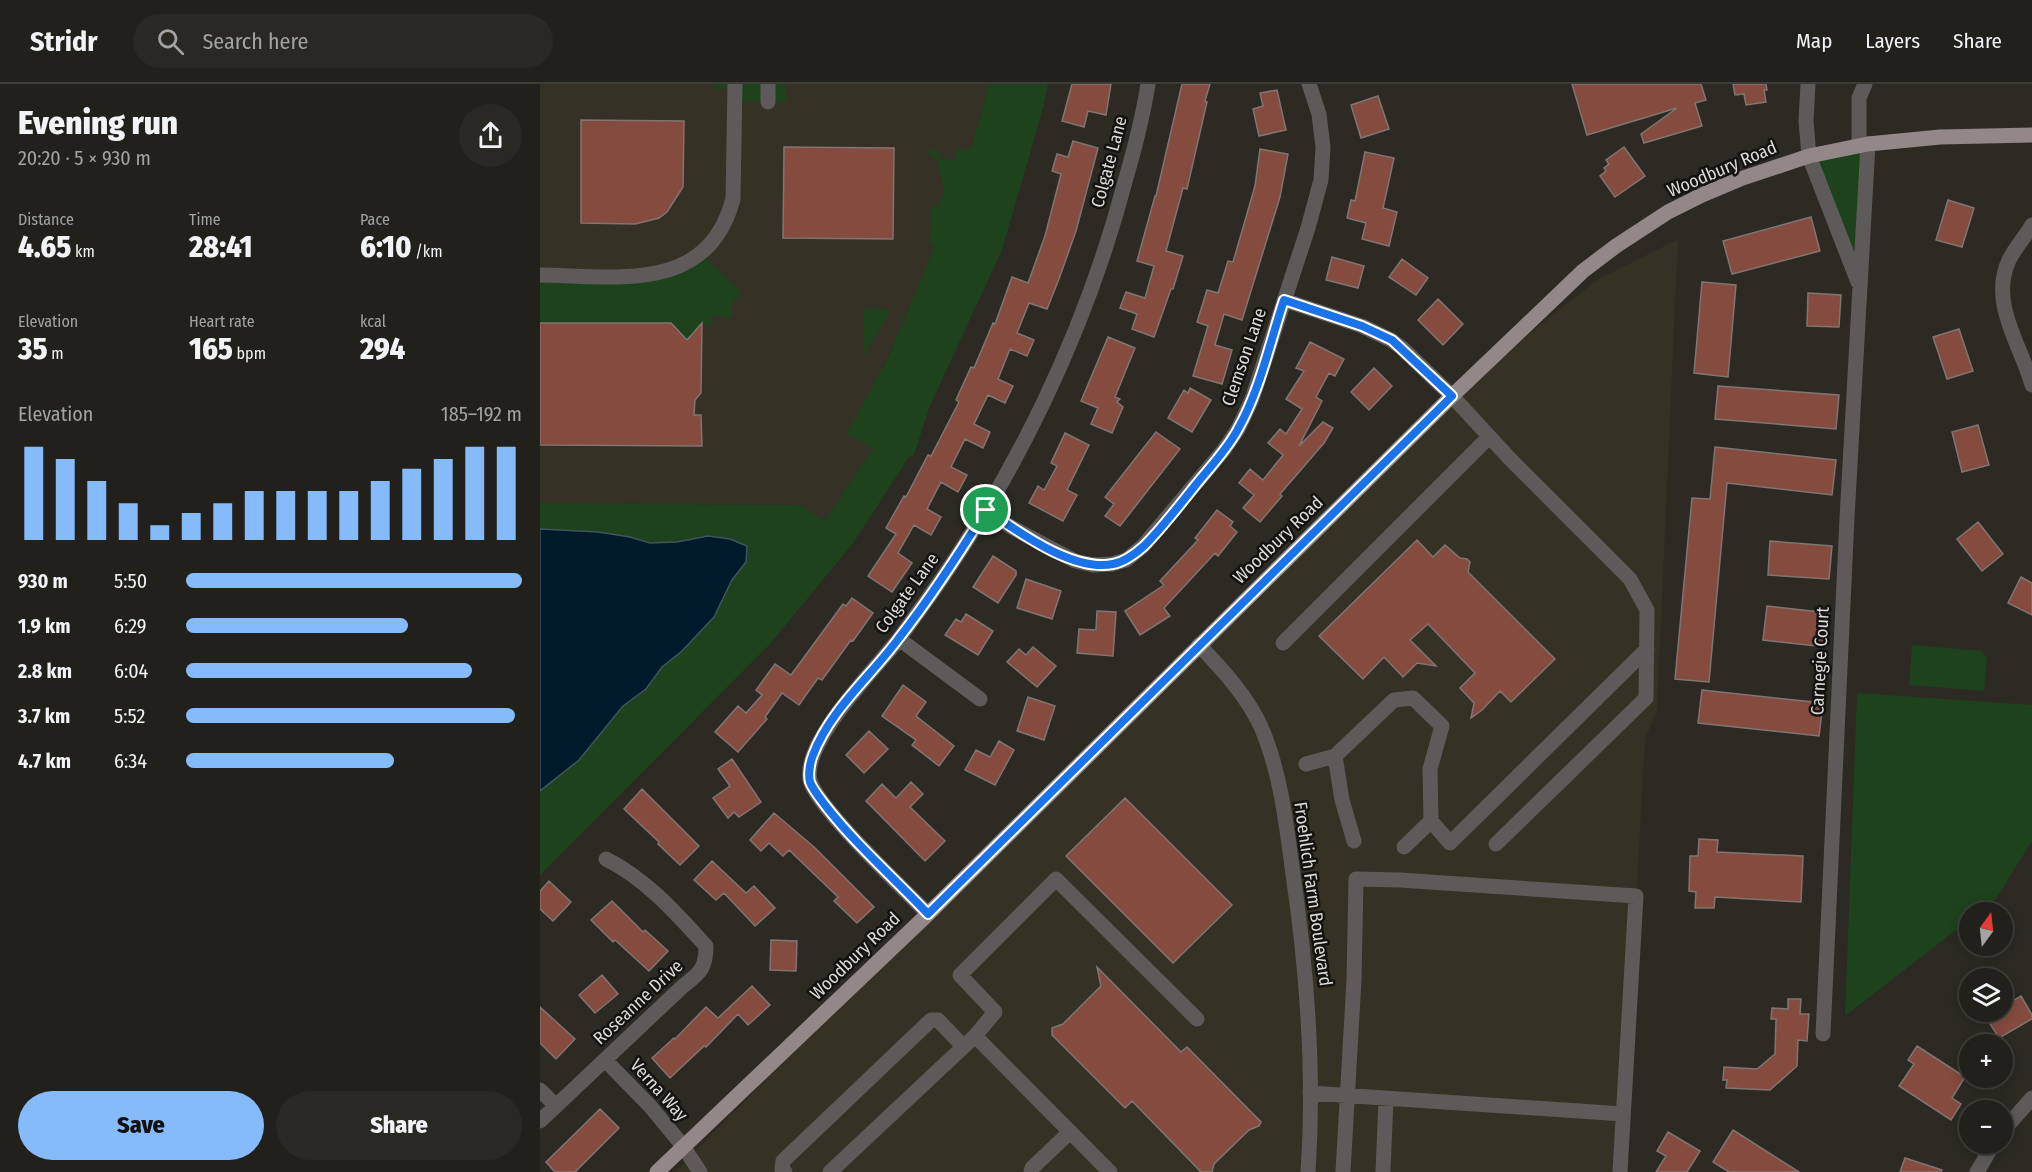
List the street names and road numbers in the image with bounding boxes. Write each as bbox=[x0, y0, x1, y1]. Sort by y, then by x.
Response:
street label: Colgate Lane bbox=[1086, 114, 1132, 210]
street label: Woodbury Road bbox=[1664, 136, 1780, 202]
street label: Clemson Lane bbox=[1217, 305, 1271, 409]
street label: Woodbury Road bbox=[1228, 492, 1328, 588]
street label: Colgate Lane bbox=[871, 549, 944, 637]
street label: Carnegie Court bbox=[1806, 606, 1834, 716]
street label: Froehlich Farm Boulevard bbox=[1289, 800, 1337, 988]
street label: Woodbury Road bbox=[805, 908, 905, 1004]
street label: Roseanne Drive bbox=[589, 955, 687, 1049]
street label: Verna Way bbox=[625, 1054, 693, 1126]

